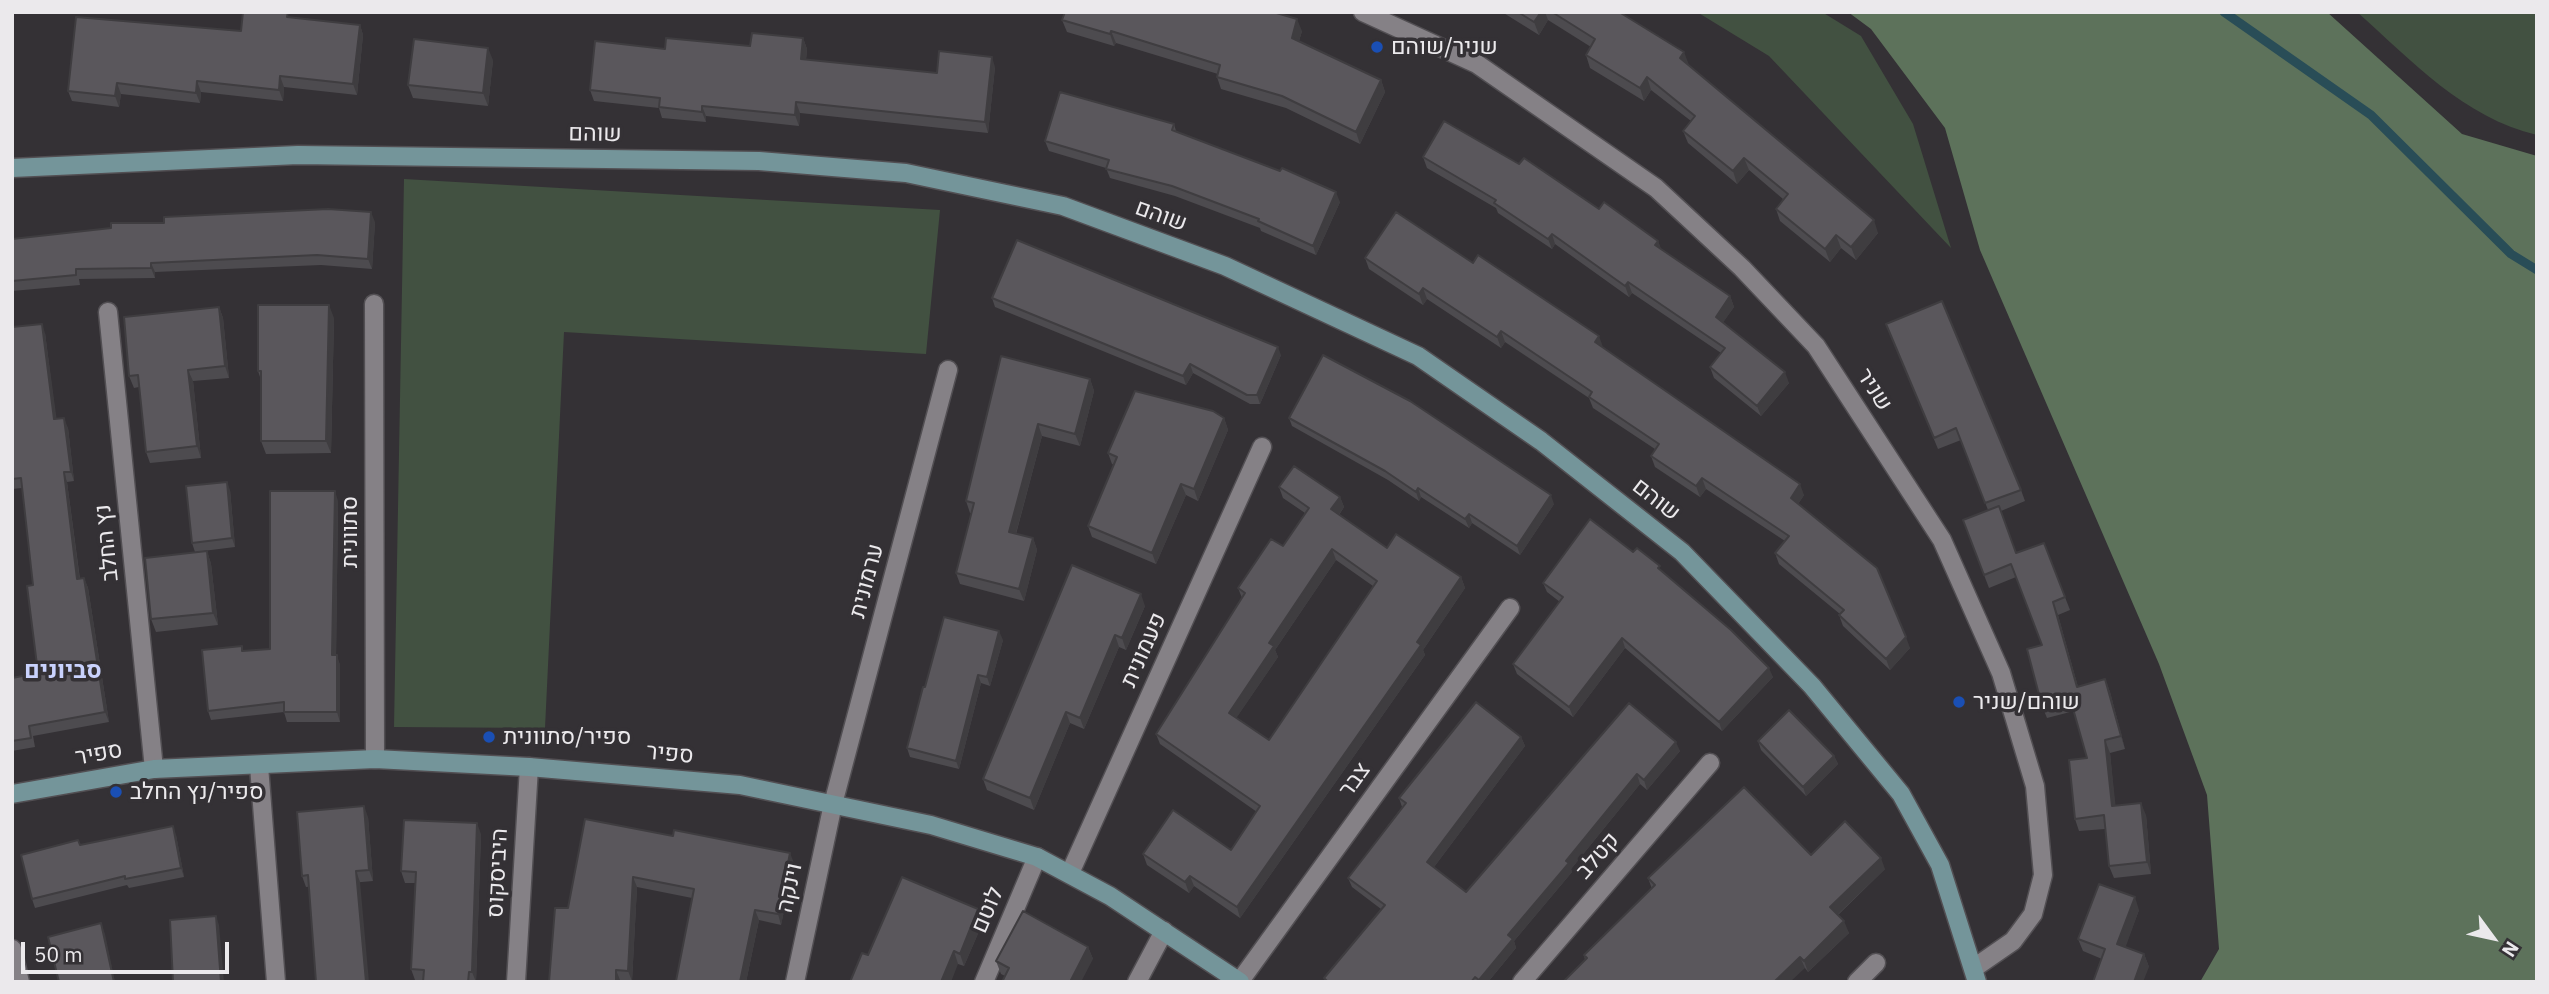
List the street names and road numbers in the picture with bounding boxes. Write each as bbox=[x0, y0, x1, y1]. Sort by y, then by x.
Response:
street label: שוהם bbox=[568, 120, 622, 148]
street label: שוהם bbox=[1131, 194, 1191, 238]
street label: שניר bbox=[1850, 364, 1898, 416]
street label: שוהם bbox=[1627, 473, 1685, 527]
street label: סתוונית bbox=[336, 496, 364, 568]
street label: נץ החלב bbox=[89, 503, 125, 583]
street label: ערמונית bbox=[844, 541, 890, 621]
street label: פעמונית bbox=[1115, 608, 1173, 692]
street label: ספיר bbox=[73, 736, 125, 772]
street label: ספיר bbox=[645, 738, 695, 770]
street label: צבר bbox=[1333, 757, 1377, 803]
street label: היביסקוס bbox=[482, 827, 514, 919]
street label: קטלב bbox=[1570, 827, 1626, 885]
street label: וינקה bbox=[771, 861, 809, 915]
street label: לוטם bbox=[966, 883, 1010, 937]

